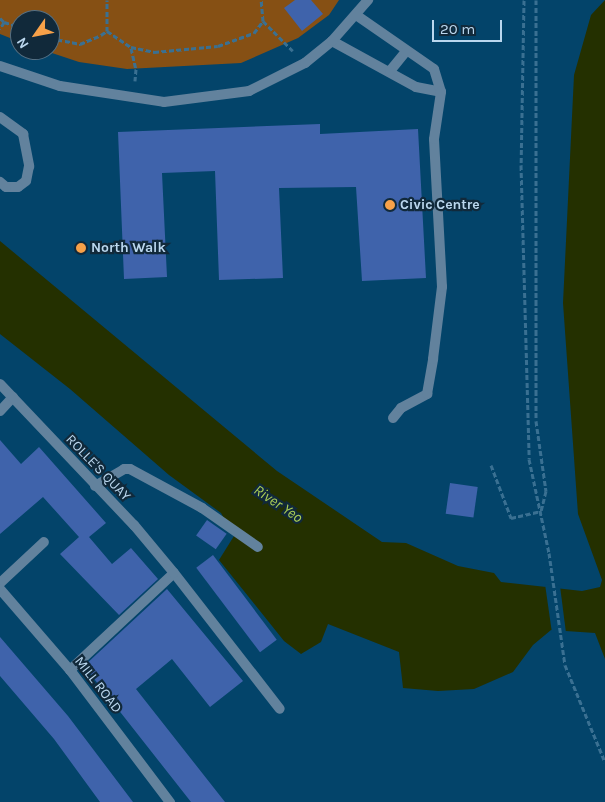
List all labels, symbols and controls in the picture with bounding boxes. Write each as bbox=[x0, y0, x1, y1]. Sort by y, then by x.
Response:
north arrow bbox=[10, 10, 60, 60]
scale bar bbox=[435, 10, 505, 42]
text: 20 m bbox=[440, 20, 475, 38]
text: N bbox=[13, 34, 33, 52]
place label: Civic Centre bbox=[400, 197, 480, 213]
marker: Civic Centre bbox=[384, 199, 396, 211]
place label: North Walk bbox=[91, 240, 166, 256]
marker: North Walk bbox=[75, 242, 87, 254]
street label: ROLLE'S QUAY bbox=[62, 431, 134, 505]
water label: River Yeo bbox=[250, 481, 306, 527]
street label: MILL ROAD bbox=[71, 653, 125, 717]

